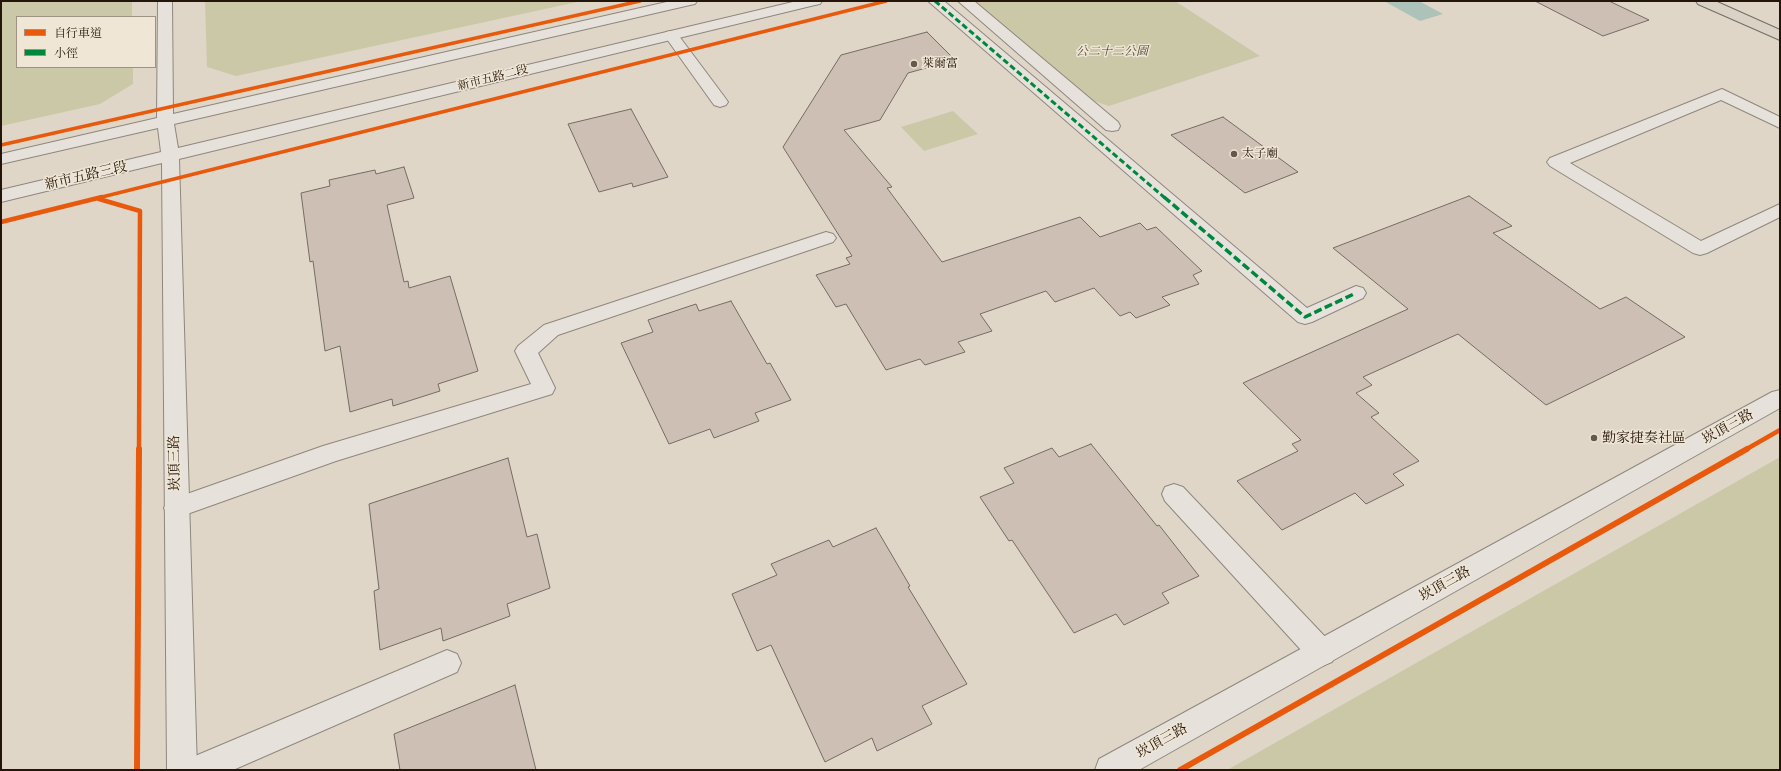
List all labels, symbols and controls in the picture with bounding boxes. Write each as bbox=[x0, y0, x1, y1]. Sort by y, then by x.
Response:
legend bbox=[16, 16, 156, 68]
text: 自行車道 bbox=[54, 25, 102, 41]
text: 小徑 bbox=[54, 45, 78, 61]
park label: 公二十二公園 bbox=[1076, 45, 1148, 59]
place label: 萊爾富 bbox=[922, 57, 958, 71]
marker: 萊爾富 bbox=[909, 59, 919, 69]
street label: 新市五路二段 bbox=[456, 62, 530, 94]
place label: 太子廟 bbox=[1242, 147, 1278, 161]
marker: 太子廟 bbox=[1229, 149, 1239, 159]
street label: 新市五路三段 bbox=[43, 158, 129, 194]
street label: 崁頂三路 bbox=[1699, 406, 1757, 448]
place label: 勤家捷奏社區 bbox=[1602, 430, 1686, 446]
marker: 勤家捷奏社區 bbox=[1589, 433, 1599, 443]
street label: 崁頂三路 bbox=[166, 435, 184, 491]
street label: 崁頂三路 bbox=[1416, 563, 1474, 605]
street label: 崁頂三路 bbox=[1133, 720, 1191, 762]

